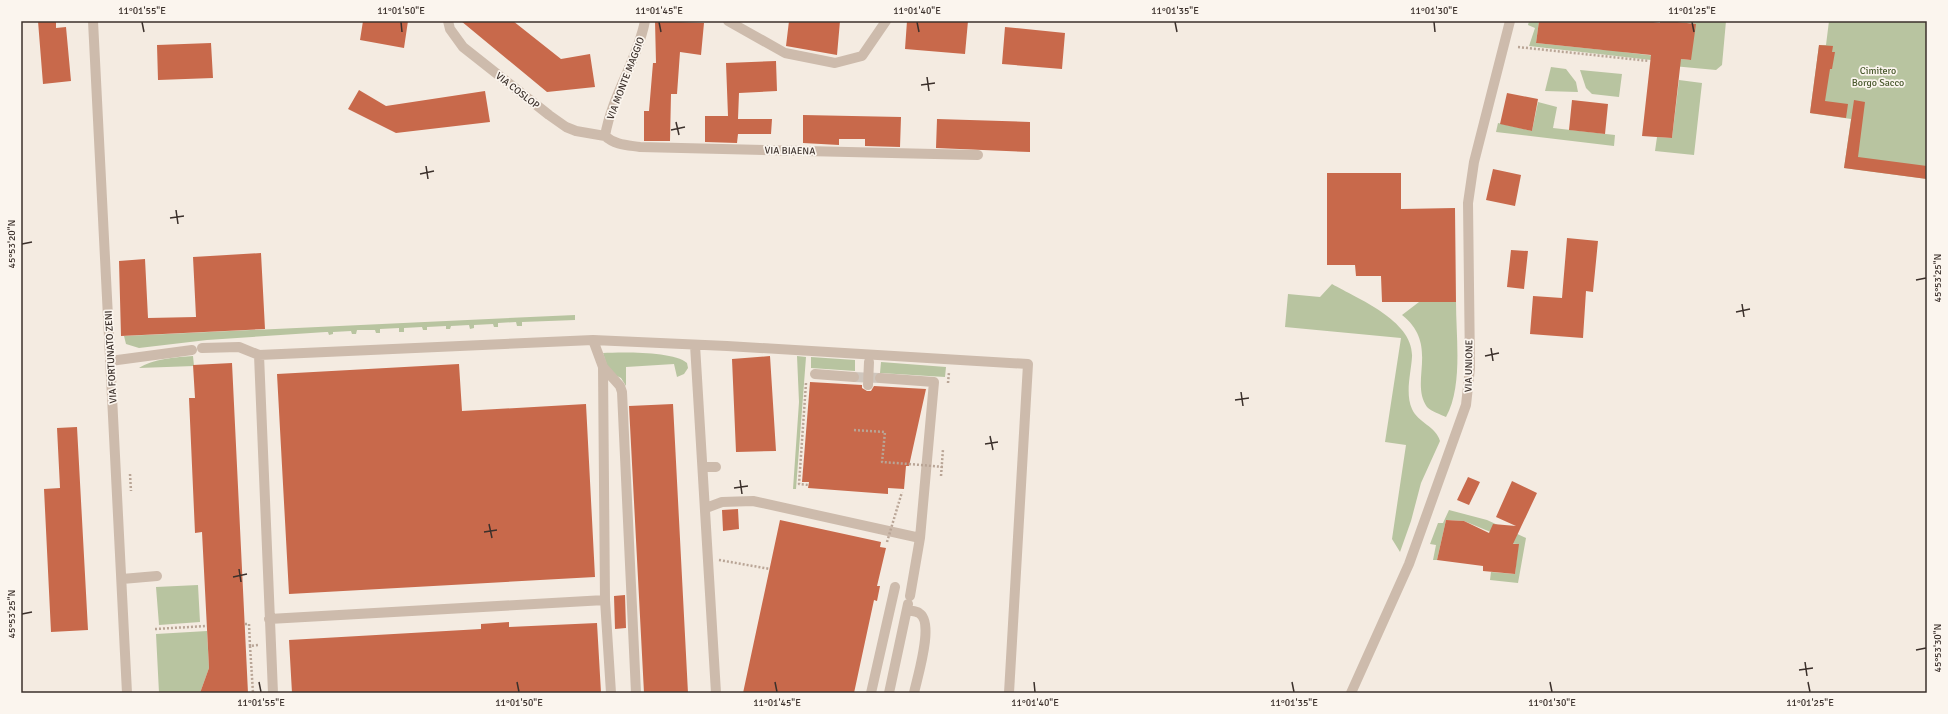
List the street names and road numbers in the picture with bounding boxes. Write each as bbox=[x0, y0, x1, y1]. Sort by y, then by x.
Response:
street label: VIA MONTE MAGGIO bbox=[605, 35, 647, 121]
street label: VIA COSLOP bbox=[493, 70, 542, 112]
street label: VIA BIAENA bbox=[765, 145, 815, 157]
street label: VIA FORTUNATO ZENI bbox=[103, 310, 119, 404]
street label: VIA UNIONE bbox=[1463, 339, 1475, 392]

